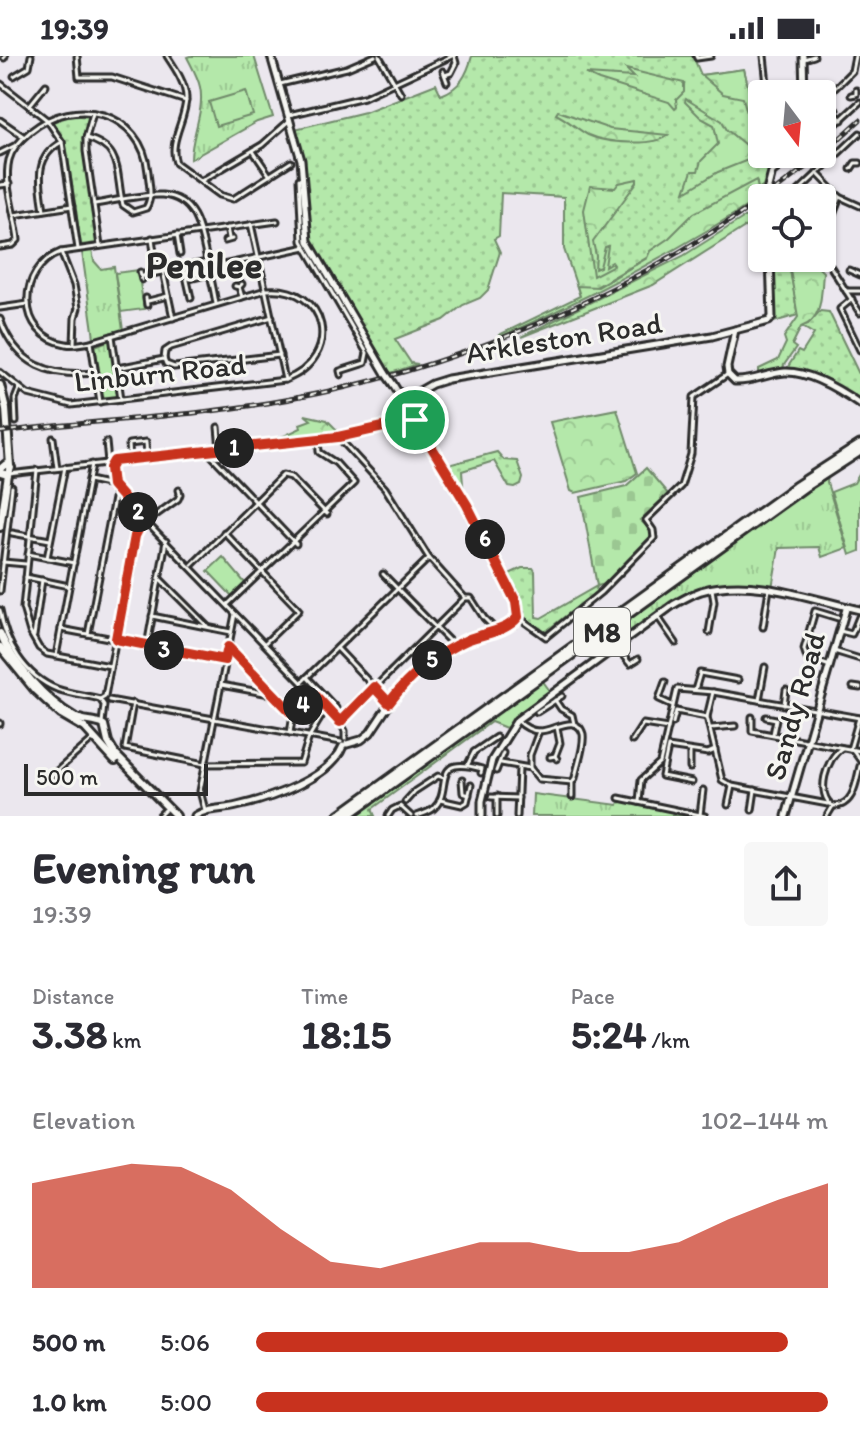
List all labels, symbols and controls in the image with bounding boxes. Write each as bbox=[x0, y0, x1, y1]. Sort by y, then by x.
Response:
text: 19:39 bbox=[40, 10, 109, 47]
north arrow bbox=[748, 80, 836, 168]
map controls bbox=[748, 80, 836, 272]
button: locate bbox=[748, 184, 836, 272]
district label: Penilee bbox=[145, 242, 263, 288]
street label: Arkleston Road bbox=[463, 304, 665, 371]
street label: Linburn Road bbox=[72, 345, 248, 400]
pin bbox=[381, 386, 449, 454]
icon: arrive bbox=[393, 398, 437, 442]
pin: 1 bbox=[214, 428, 254, 468]
text: 1 bbox=[229, 434, 239, 461]
pin: 2 bbox=[118, 492, 158, 532]
text: 2 bbox=[132, 498, 144, 525]
pin: 6 bbox=[465, 519, 505, 559]
text: 6 bbox=[479, 525, 491, 552]
road number: M8 bbox=[574, 608, 630, 656]
street label: Sandy Road bbox=[756, 627, 833, 784]
pin: 3 bbox=[144, 630, 184, 670]
text: 3 bbox=[158, 636, 170, 663]
pin: 5 bbox=[412, 640, 452, 680]
text: 5 bbox=[426, 646, 438, 673]
pin: 4 bbox=[283, 685, 323, 725]
text: 4 bbox=[296, 691, 310, 718]
scale bar bbox=[24, 760, 208, 796]
text: 500 m bbox=[36, 764, 98, 791]
text: Evening run bbox=[32, 841, 255, 894]
button: share bbox=[744, 842, 828, 926]
text: 19:39 bbox=[32, 898, 92, 930]
text: Distance bbox=[32, 983, 114, 1010]
text: Time bbox=[301, 983, 348, 1010]
text: Pace bbox=[571, 983, 615, 1010]
text: 3.38 bbox=[32, 1010, 107, 1058]
text: 18:15 bbox=[301, 1010, 391, 1058]
text: 5:24 bbox=[571, 1010, 647, 1058]
text: km bbox=[107, 1027, 141, 1054]
text: /km bbox=[647, 1027, 690, 1054]
text: Elevation bbox=[32, 1104, 135, 1136]
text: 102–144 m bbox=[701, 1104, 828, 1136]
text: 500 m bbox=[32, 1326, 105, 1358]
text: 5:06 bbox=[160, 1326, 210, 1358]
text: 1.0 km bbox=[32, 1386, 107, 1418]
text: 5:00 bbox=[160, 1386, 212, 1418]

